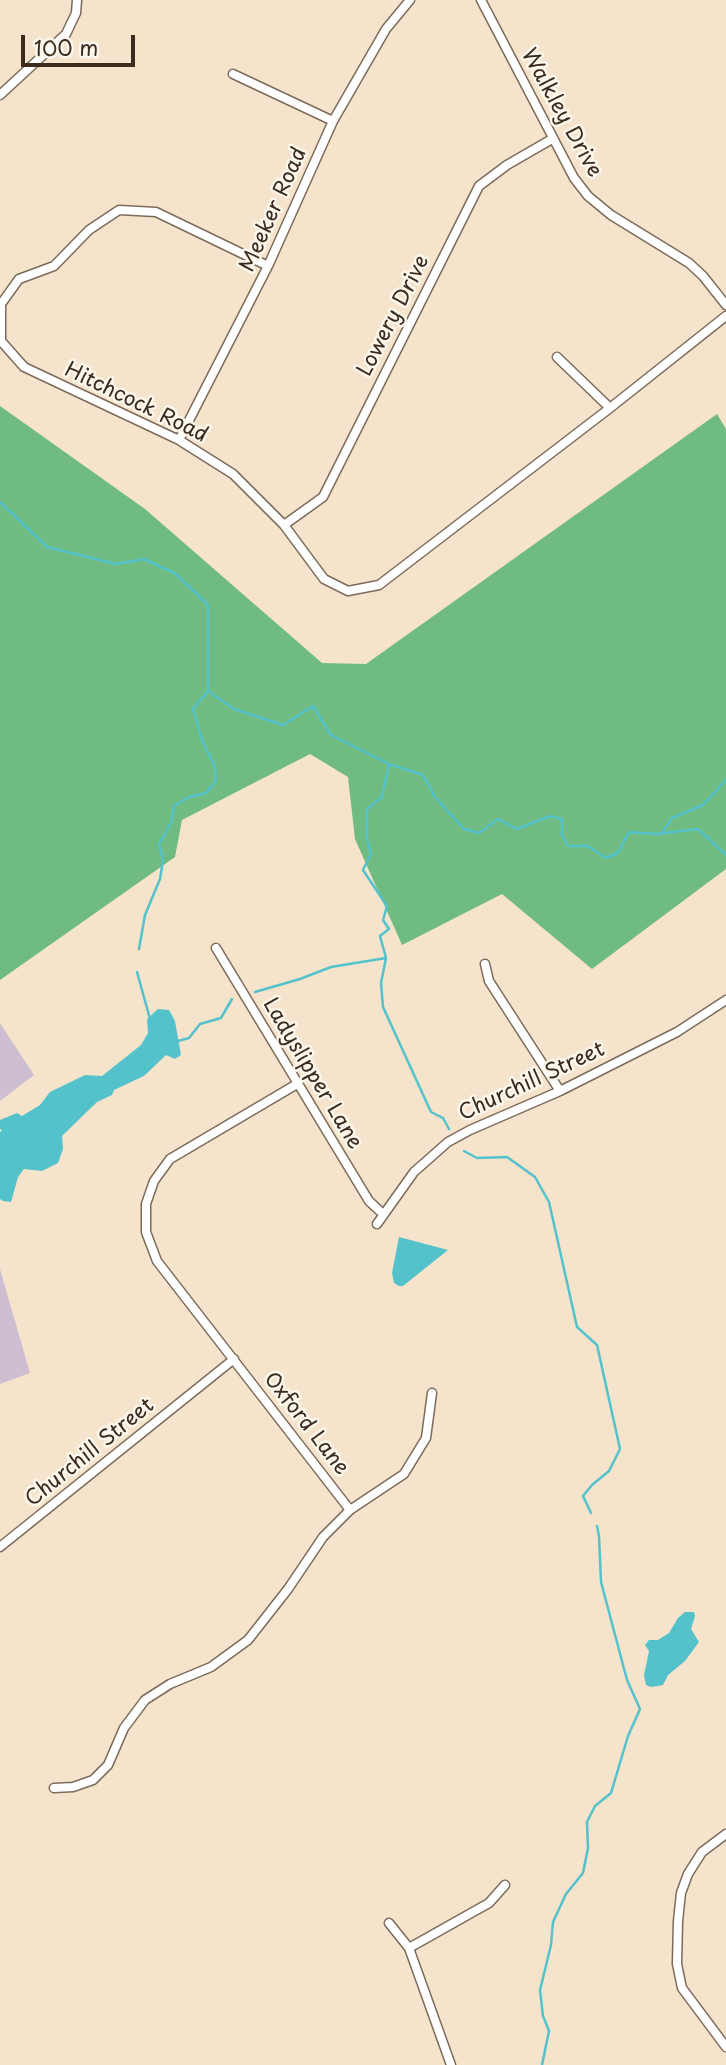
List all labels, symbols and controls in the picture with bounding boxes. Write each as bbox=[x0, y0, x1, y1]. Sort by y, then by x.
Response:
scale bar bbox=[24, 21, 138, 65]
text: 100 m bbox=[34, 31, 98, 63]
street label: Walkley Drive bbox=[515, 44, 607, 182]
street label: Meeker Road bbox=[235, 144, 313, 276]
street label: Lowery Drive bbox=[353, 251, 435, 381]
street label: Hitchcock Road bbox=[60, 357, 212, 449]
street label: Ladyslipper Lane bbox=[257, 994, 367, 1154]
street label: Churchill Street bbox=[455, 1037, 609, 1127]
street label: Oxford Lane bbox=[258, 1367, 354, 1481]
street label: Churchill Street bbox=[21, 1393, 159, 1513]

